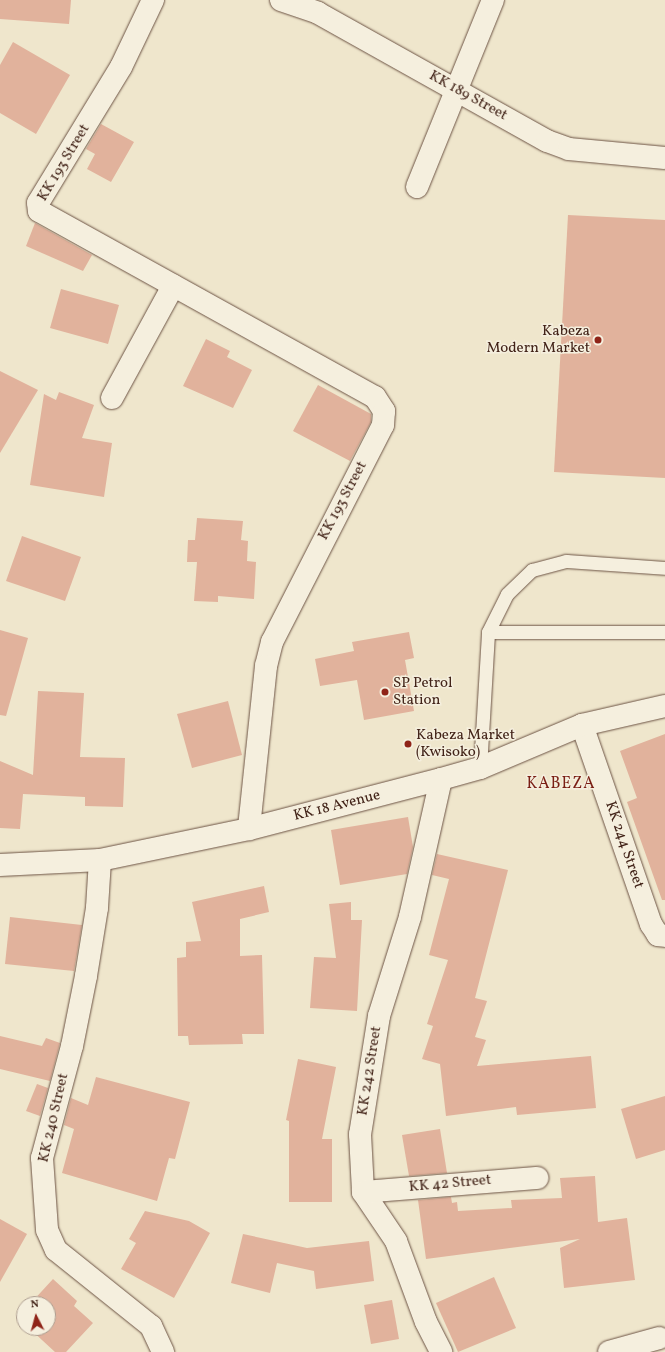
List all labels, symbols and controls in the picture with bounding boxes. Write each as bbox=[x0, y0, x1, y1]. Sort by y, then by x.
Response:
street label: KK 189 Street bbox=[426, 67, 510, 125]
street label: KK 193 Street bbox=[34, 121, 94, 205]
place label: Kabeza Modern Market bbox=[487, 322, 590, 357]
marker: Kabeza Modern Market bbox=[593, 335, 603, 345]
street label: KK 193 Street bbox=[315, 459, 371, 543]
place label: SP Petrol Station bbox=[393, 674, 452, 709]
marker: SP Petrol Station bbox=[380, 687, 390, 697]
place label: Kabeza Market (Kwisoko) bbox=[416, 726, 515, 761]
marker: Kabeza Market (Kwisoko) bbox=[403, 739, 413, 749]
district label: KABEZA bbox=[526, 774, 596, 794]
street label: KK 18 Avenue bbox=[292, 787, 382, 825]
street label: KK 244 Street bbox=[601, 799, 647, 891]
street label: KK 242 Street bbox=[354, 1025, 386, 1117]
street label: KK 240 Street bbox=[35, 1072, 73, 1164]
street label: KK 42 Street bbox=[408, 1171, 492, 1197]
north arrow bbox=[16, 1296, 56, 1336]
text: N bbox=[30, 1297, 40, 1312]

